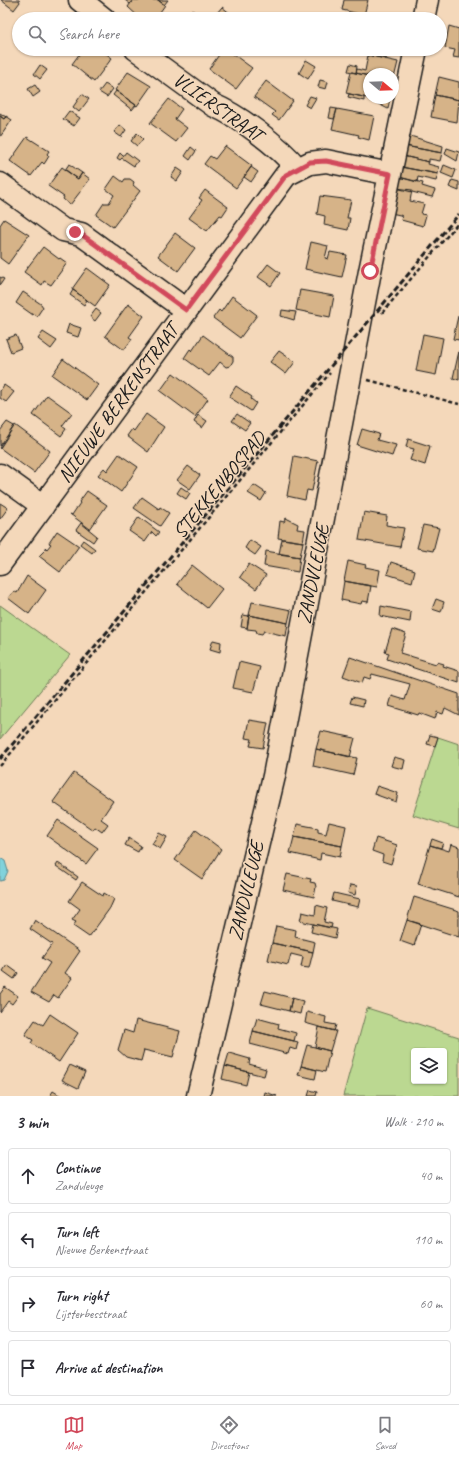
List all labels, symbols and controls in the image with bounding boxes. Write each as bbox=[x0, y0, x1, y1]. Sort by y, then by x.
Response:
search box bbox=[12, 12, 447, 56]
icon: search bbox=[26, 23, 48, 45]
text: Search here bbox=[58, 25, 119, 44]
street label: VLIERSTRAAT bbox=[168, 67, 271, 149]
north arrow bbox=[363, 68, 399, 104]
route end bbox=[66, 223, 84, 241]
route start bbox=[361, 262, 379, 280]
street label: NIEUWE BERKENSTRAAT bbox=[52, 316, 186, 487]
street label: STEKKENBOSPAD bbox=[167, 425, 272, 543]
street label: ZANDVLEUGE bbox=[291, 520, 335, 626]
street label: ZANDVLEUGE bbox=[222, 837, 270, 943]
map controls bbox=[411, 1048, 447, 1084]
button: layers bbox=[411, 1048, 447, 1084]
text: 3 min bbox=[16, 1112, 49, 1133]
text: Walk · 210 m bbox=[384, 1114, 443, 1130]
text: Continue bbox=[55, 1159, 100, 1178]
icon: ahead bbox=[17, 1165, 39, 1187]
text: 40 m bbox=[420, 1168, 442, 1184]
text: Zandvleuge bbox=[55, 1178, 103, 1194]
text: Turn left bbox=[55, 1223, 98, 1242]
icon: left bbox=[17, 1229, 39, 1251]
text: 110 m bbox=[414, 1232, 442, 1248]
text: Nieuwe Berkenstraat bbox=[55, 1242, 148, 1258]
text: Turn right bbox=[55, 1287, 108, 1306]
icon: right bbox=[17, 1293, 39, 1315]
text: 60 m bbox=[420, 1296, 442, 1312]
text: Lijsterbesstraat bbox=[55, 1306, 126, 1322]
icon: arrive bbox=[17, 1357, 39, 1379]
text: Arrive at destination bbox=[55, 1359, 162, 1378]
tab: Map bbox=[63, 1414, 85, 1452]
tab: Directions bbox=[210, 1414, 249, 1452]
tab: Saved bbox=[374, 1414, 396, 1452]

